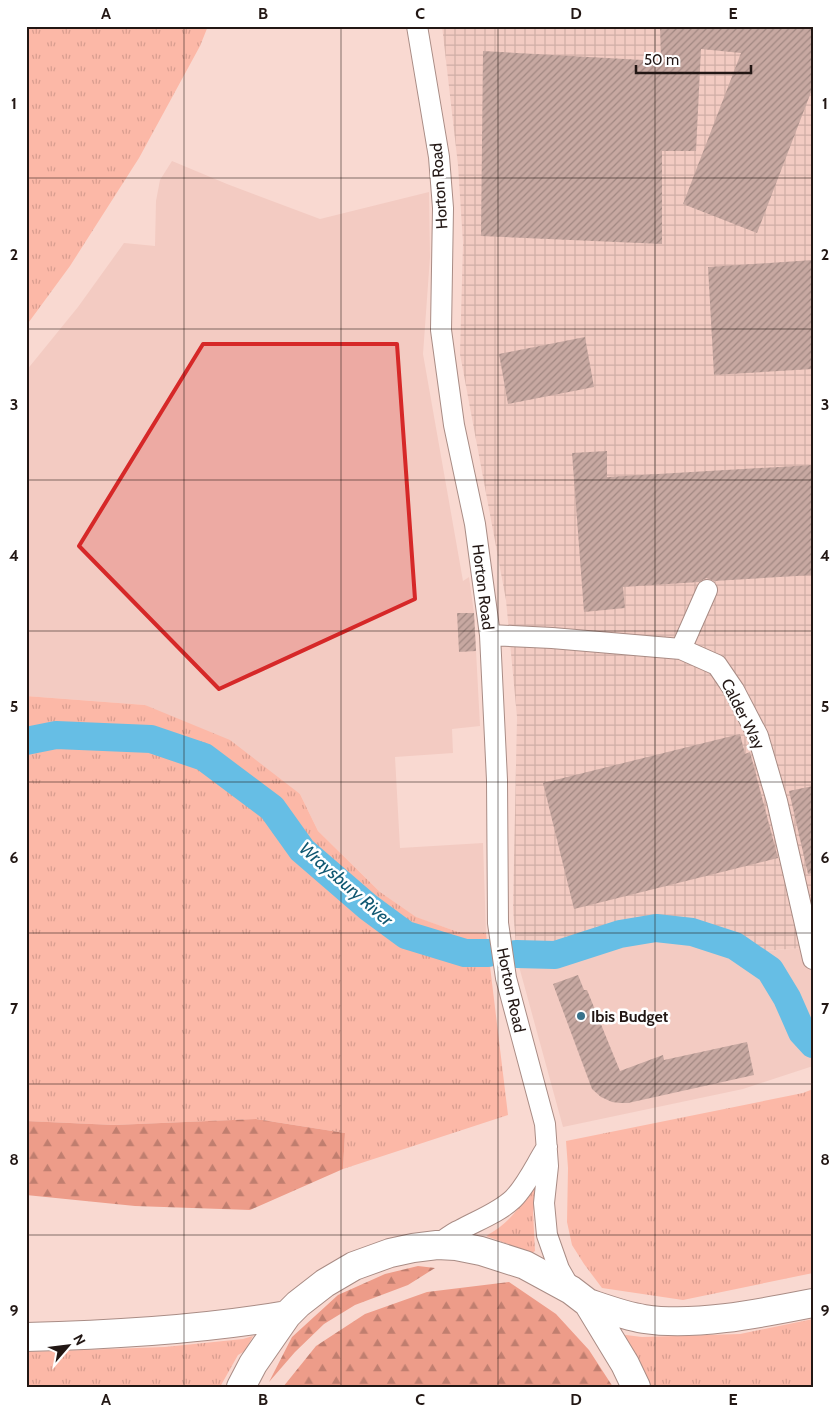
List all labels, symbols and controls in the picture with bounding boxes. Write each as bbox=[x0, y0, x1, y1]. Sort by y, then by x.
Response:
text: A bbox=[101, 4, 111, 23]
text: B bbox=[258, 4, 268, 23]
text: C bbox=[415, 4, 425, 23]
text: D bbox=[570, 4, 582, 23]
text: E bbox=[728, 4, 738, 23]
scale bar bbox=[636, 42, 752, 74]
text: 50 m bbox=[644, 51, 679, 69]
text: 1 bbox=[11, 94, 17, 113]
text: 1 bbox=[822, 94, 828, 113]
street label: Horton Road bbox=[427, 142, 451, 230]
text: 2 bbox=[10, 245, 18, 264]
text: 2 bbox=[821, 245, 829, 264]
text: 3 bbox=[10, 395, 18, 414]
text: 3 bbox=[821, 395, 829, 414]
street label: Horton Road bbox=[468, 543, 498, 631]
text: 4 bbox=[9, 546, 19, 565]
text: 4 bbox=[820, 546, 830, 565]
street label: Calder Way bbox=[717, 675, 769, 753]
text: 5 bbox=[10, 697, 18, 716]
text: 5 bbox=[821, 697, 829, 716]
water label: Wraysbury River bbox=[295, 837, 398, 932]
text: 6 bbox=[10, 848, 19, 867]
text: 6 bbox=[821, 848, 830, 867]
street label: Horton Road bbox=[493, 946, 529, 1034]
text: 7 bbox=[10, 999, 19, 1018]
text: 7 bbox=[821, 999, 830, 1018]
place label: Ibis Budget bbox=[591, 1007, 669, 1026]
marker: Ibis Budget bbox=[575, 1010, 587, 1022]
text: 8 bbox=[9, 1150, 19, 1169]
text: 8 bbox=[820, 1150, 830, 1169]
text: 9 bbox=[10, 1301, 19, 1320]
text: 9 bbox=[821, 1301, 830, 1320]
north arrow bbox=[42, 1320, 92, 1370]
text: N bbox=[69, 1331, 90, 1348]
text: A bbox=[101, 1390, 111, 1409]
text: B bbox=[258, 1390, 268, 1409]
text: C bbox=[415, 1390, 425, 1409]
text: D bbox=[570, 1390, 582, 1409]
text: E bbox=[728, 1390, 738, 1409]

